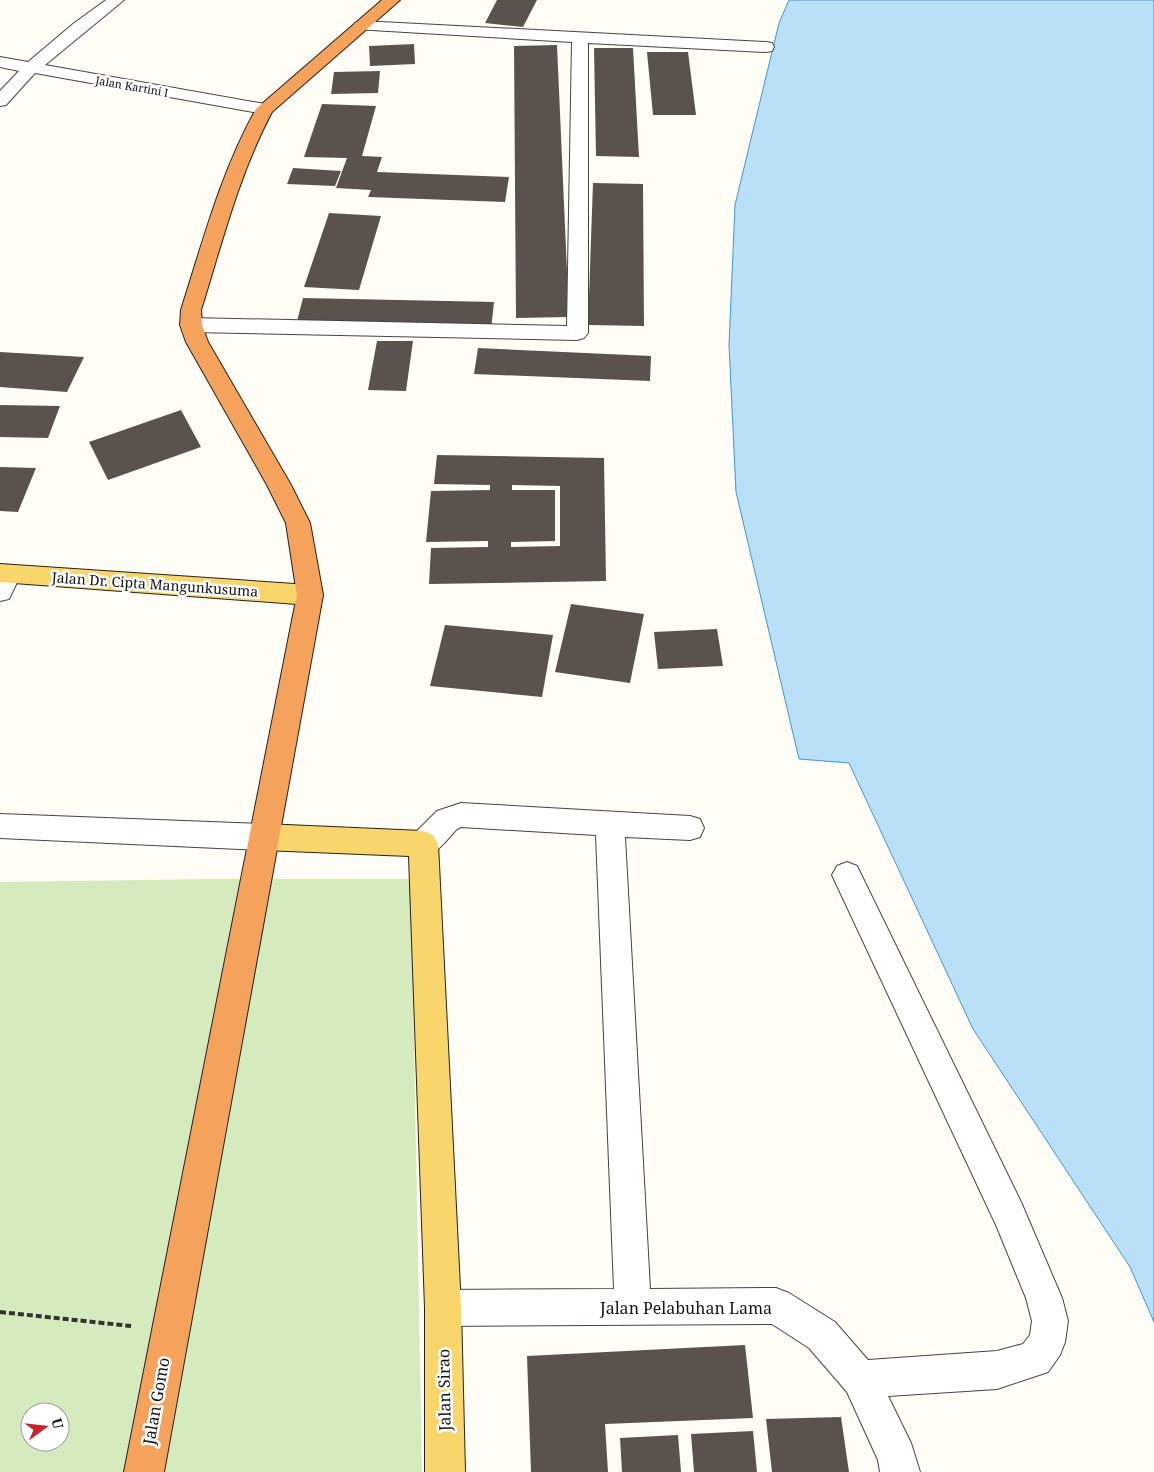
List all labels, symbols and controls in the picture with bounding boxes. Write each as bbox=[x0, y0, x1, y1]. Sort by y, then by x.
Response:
street label: Jalan Kartini I bbox=[93, 72, 170, 100]
street label: Jalan Dr. Cipta Mangunkusuma bbox=[50, 567, 259, 601]
street label: Jalan Pelabuhan Lama bbox=[599, 1297, 772, 1319]
street label: Jalan Sirao bbox=[432, 1349, 456, 1432]
street label: Jalan Gomo bbox=[137, 1356, 174, 1447]
north arrow bbox=[20, 1402, 70, 1452]
text: U bbox=[48, 1416, 69, 1432]

